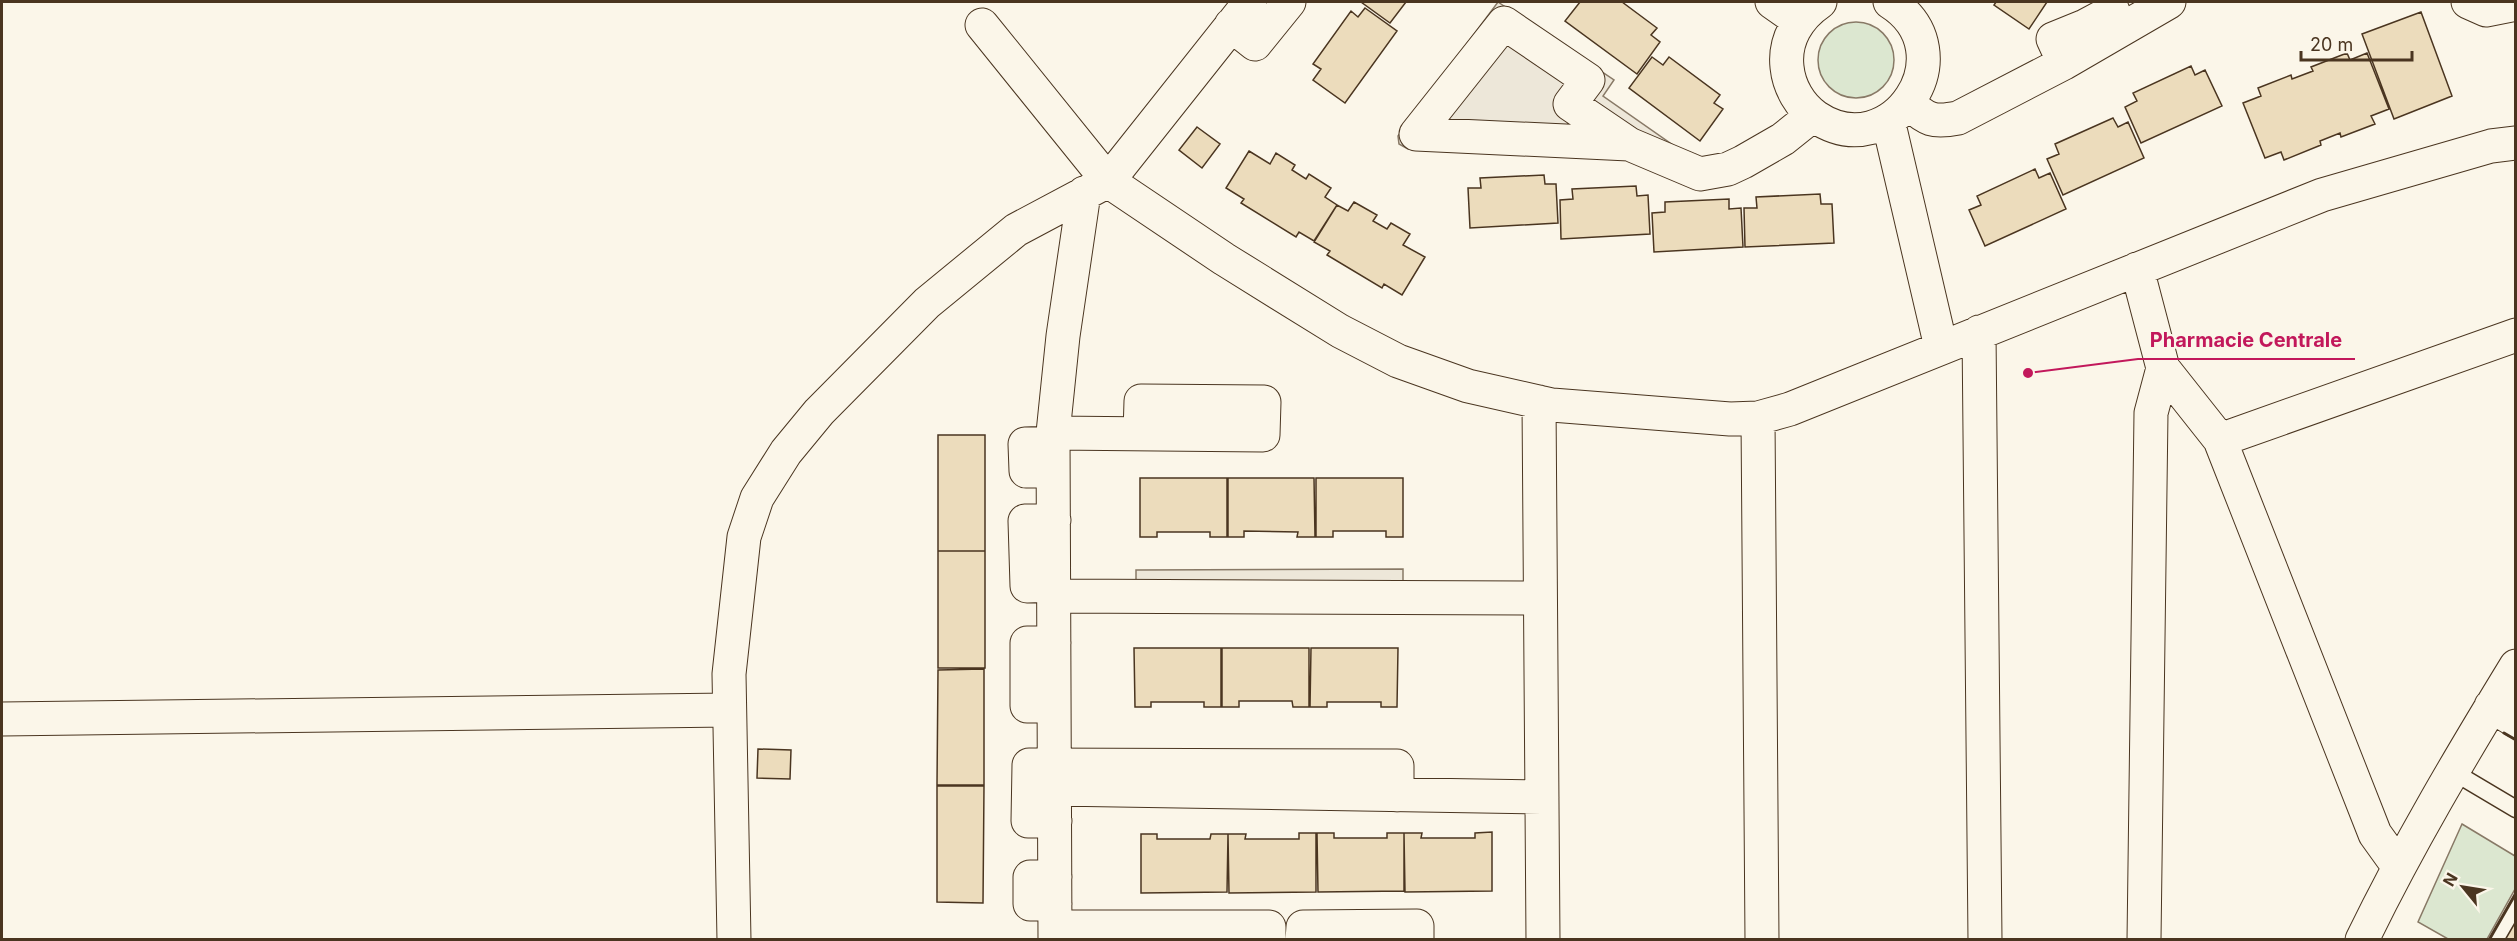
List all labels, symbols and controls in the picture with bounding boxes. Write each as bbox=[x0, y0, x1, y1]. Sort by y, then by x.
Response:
scale bar bbox=[2301, 24, 2412, 62]
text: 20 m bbox=[2310, 34, 2353, 55]
callout: Pharmacie Centrale bbox=[2138, 321, 2355, 359]
text: Pharmacie Centrale bbox=[2150, 328, 2342, 352]
north arrow bbox=[2433, 857, 2493, 917]
text: N bbox=[2438, 869, 2462, 890]

